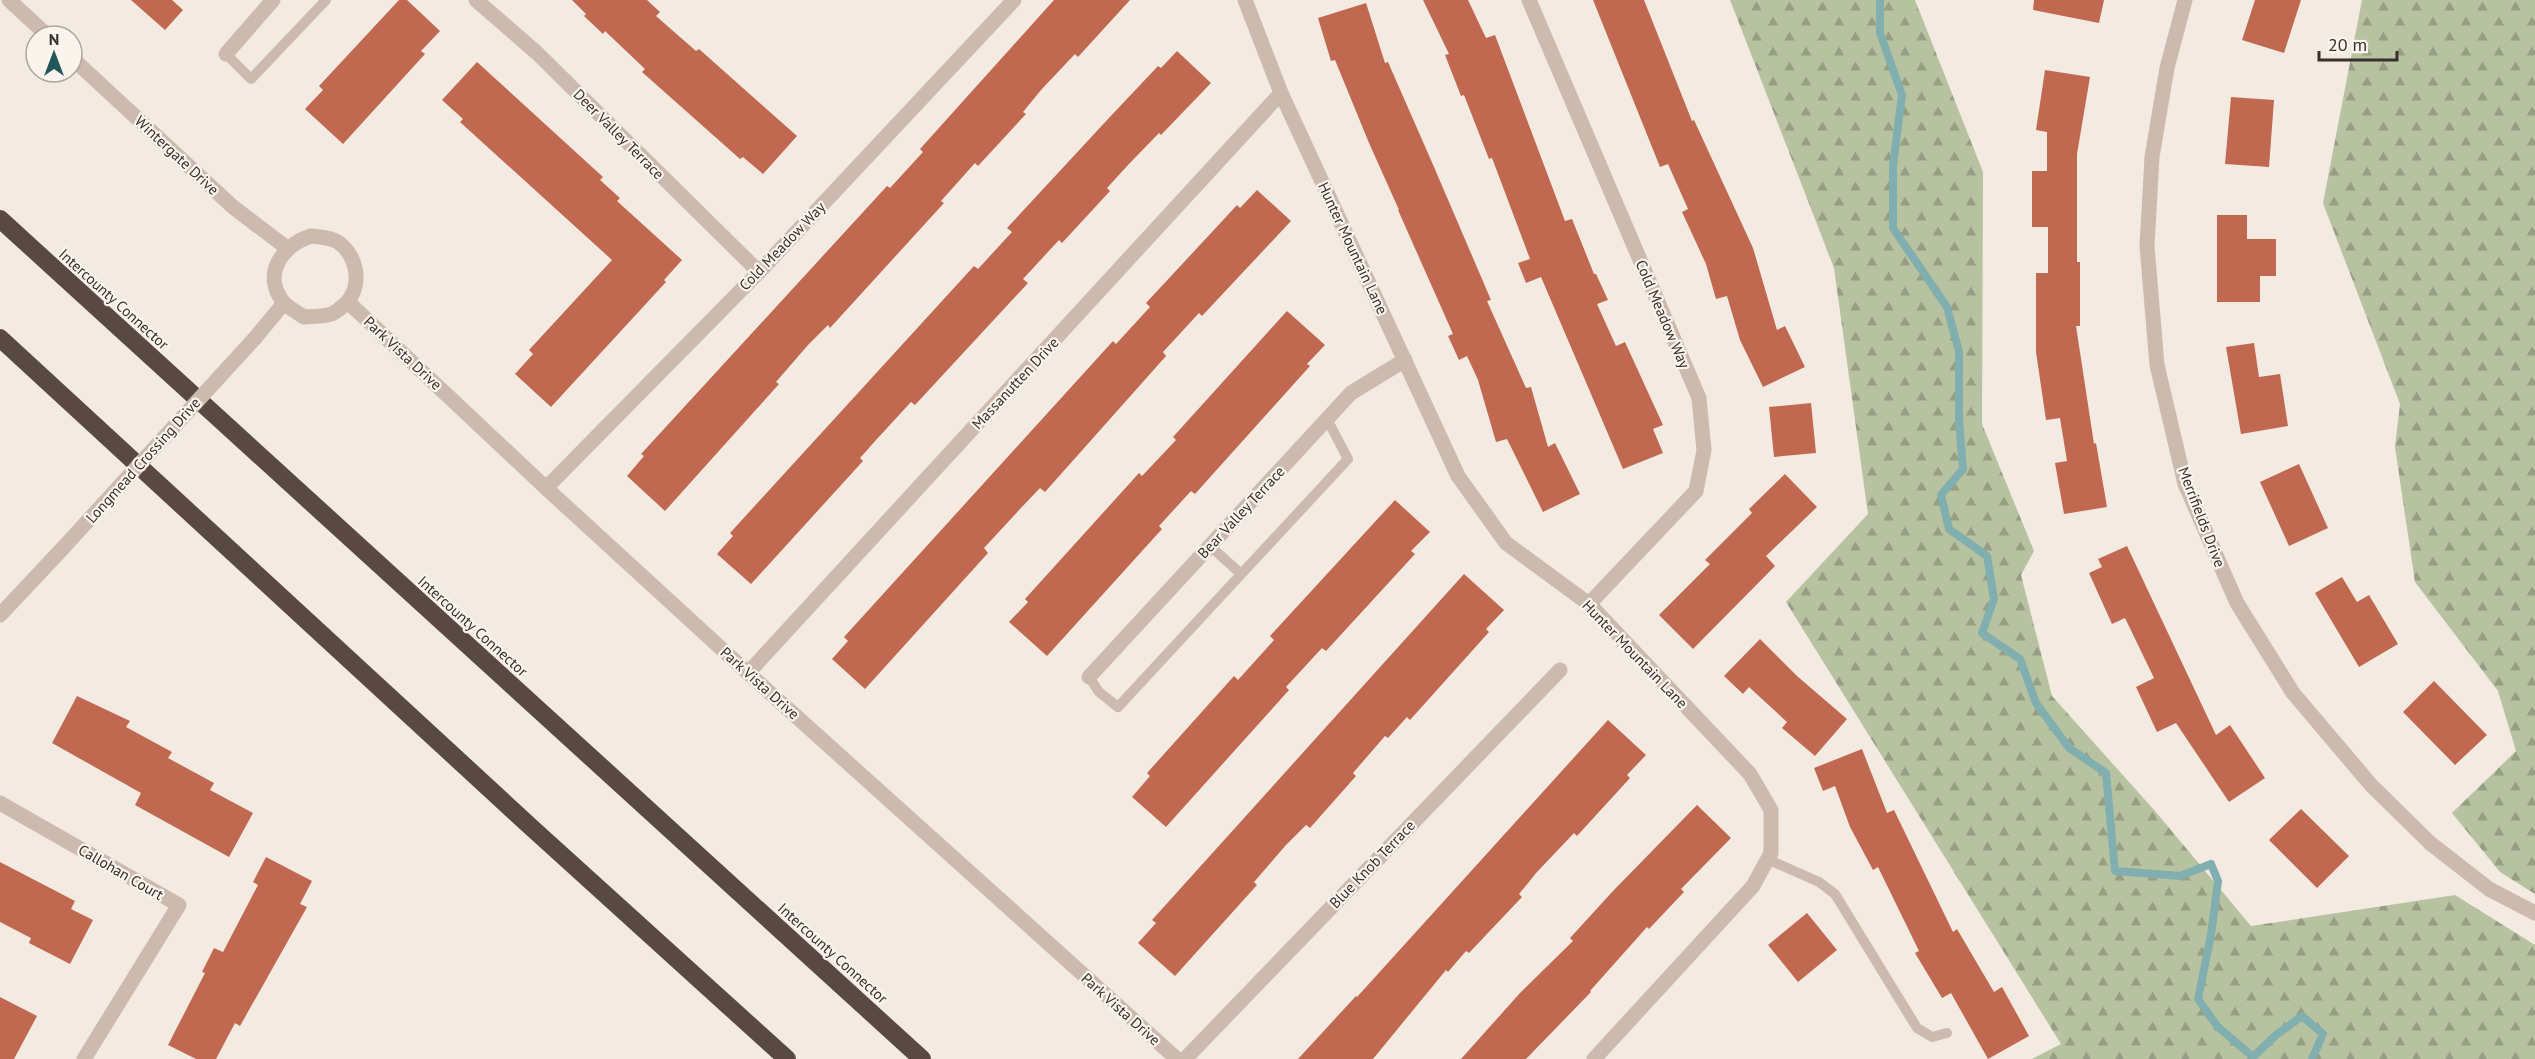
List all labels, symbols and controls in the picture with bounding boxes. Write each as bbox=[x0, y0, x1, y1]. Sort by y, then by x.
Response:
north arrow bbox=[24, 24, 84, 84]
scale bar bbox=[2319, 24, 2397, 62]
text: N bbox=[49, 29, 59, 49]
text: 20 m bbox=[2328, 33, 2367, 56]
street label: Deer Valley Terrace bbox=[570, 85, 668, 183]
street label: Wintergate Drive bbox=[131, 111, 223, 199]
street label: Hunter Mountain Lane bbox=[1314, 179, 1392, 317]
street label: Cold Meadow Way bbox=[735, 198, 829, 294]
street label: Intercounty Connector bbox=[55, 245, 173, 353]
street label: Cold Meadow Way bbox=[1632, 257, 1694, 371]
street label: Park Vista Drive bbox=[360, 312, 446, 394]
street label: Massanutten Drive bbox=[967, 333, 1063, 433]
street label: Longmead Crossing Drive bbox=[82, 393, 204, 527]
street label: Bear Valley Terrace bbox=[1193, 462, 1289, 562]
street label: Merrifields Drive bbox=[2174, 464, 2230, 570]
street label: Intercounty Connector bbox=[414, 572, 532, 680]
street label: Hunter Mountain Lane bbox=[1578, 596, 1692, 712]
street label: Park Vista Drive bbox=[717, 643, 803, 723]
street label: Blue Knob Terrace bbox=[1325, 816, 1419, 912]
street label: Callohan Court bbox=[75, 840, 167, 904]
street label: Intercounty Connector bbox=[774, 899, 892, 1007]
street label: Park Vista Drive bbox=[1078, 969, 1164, 1049]

